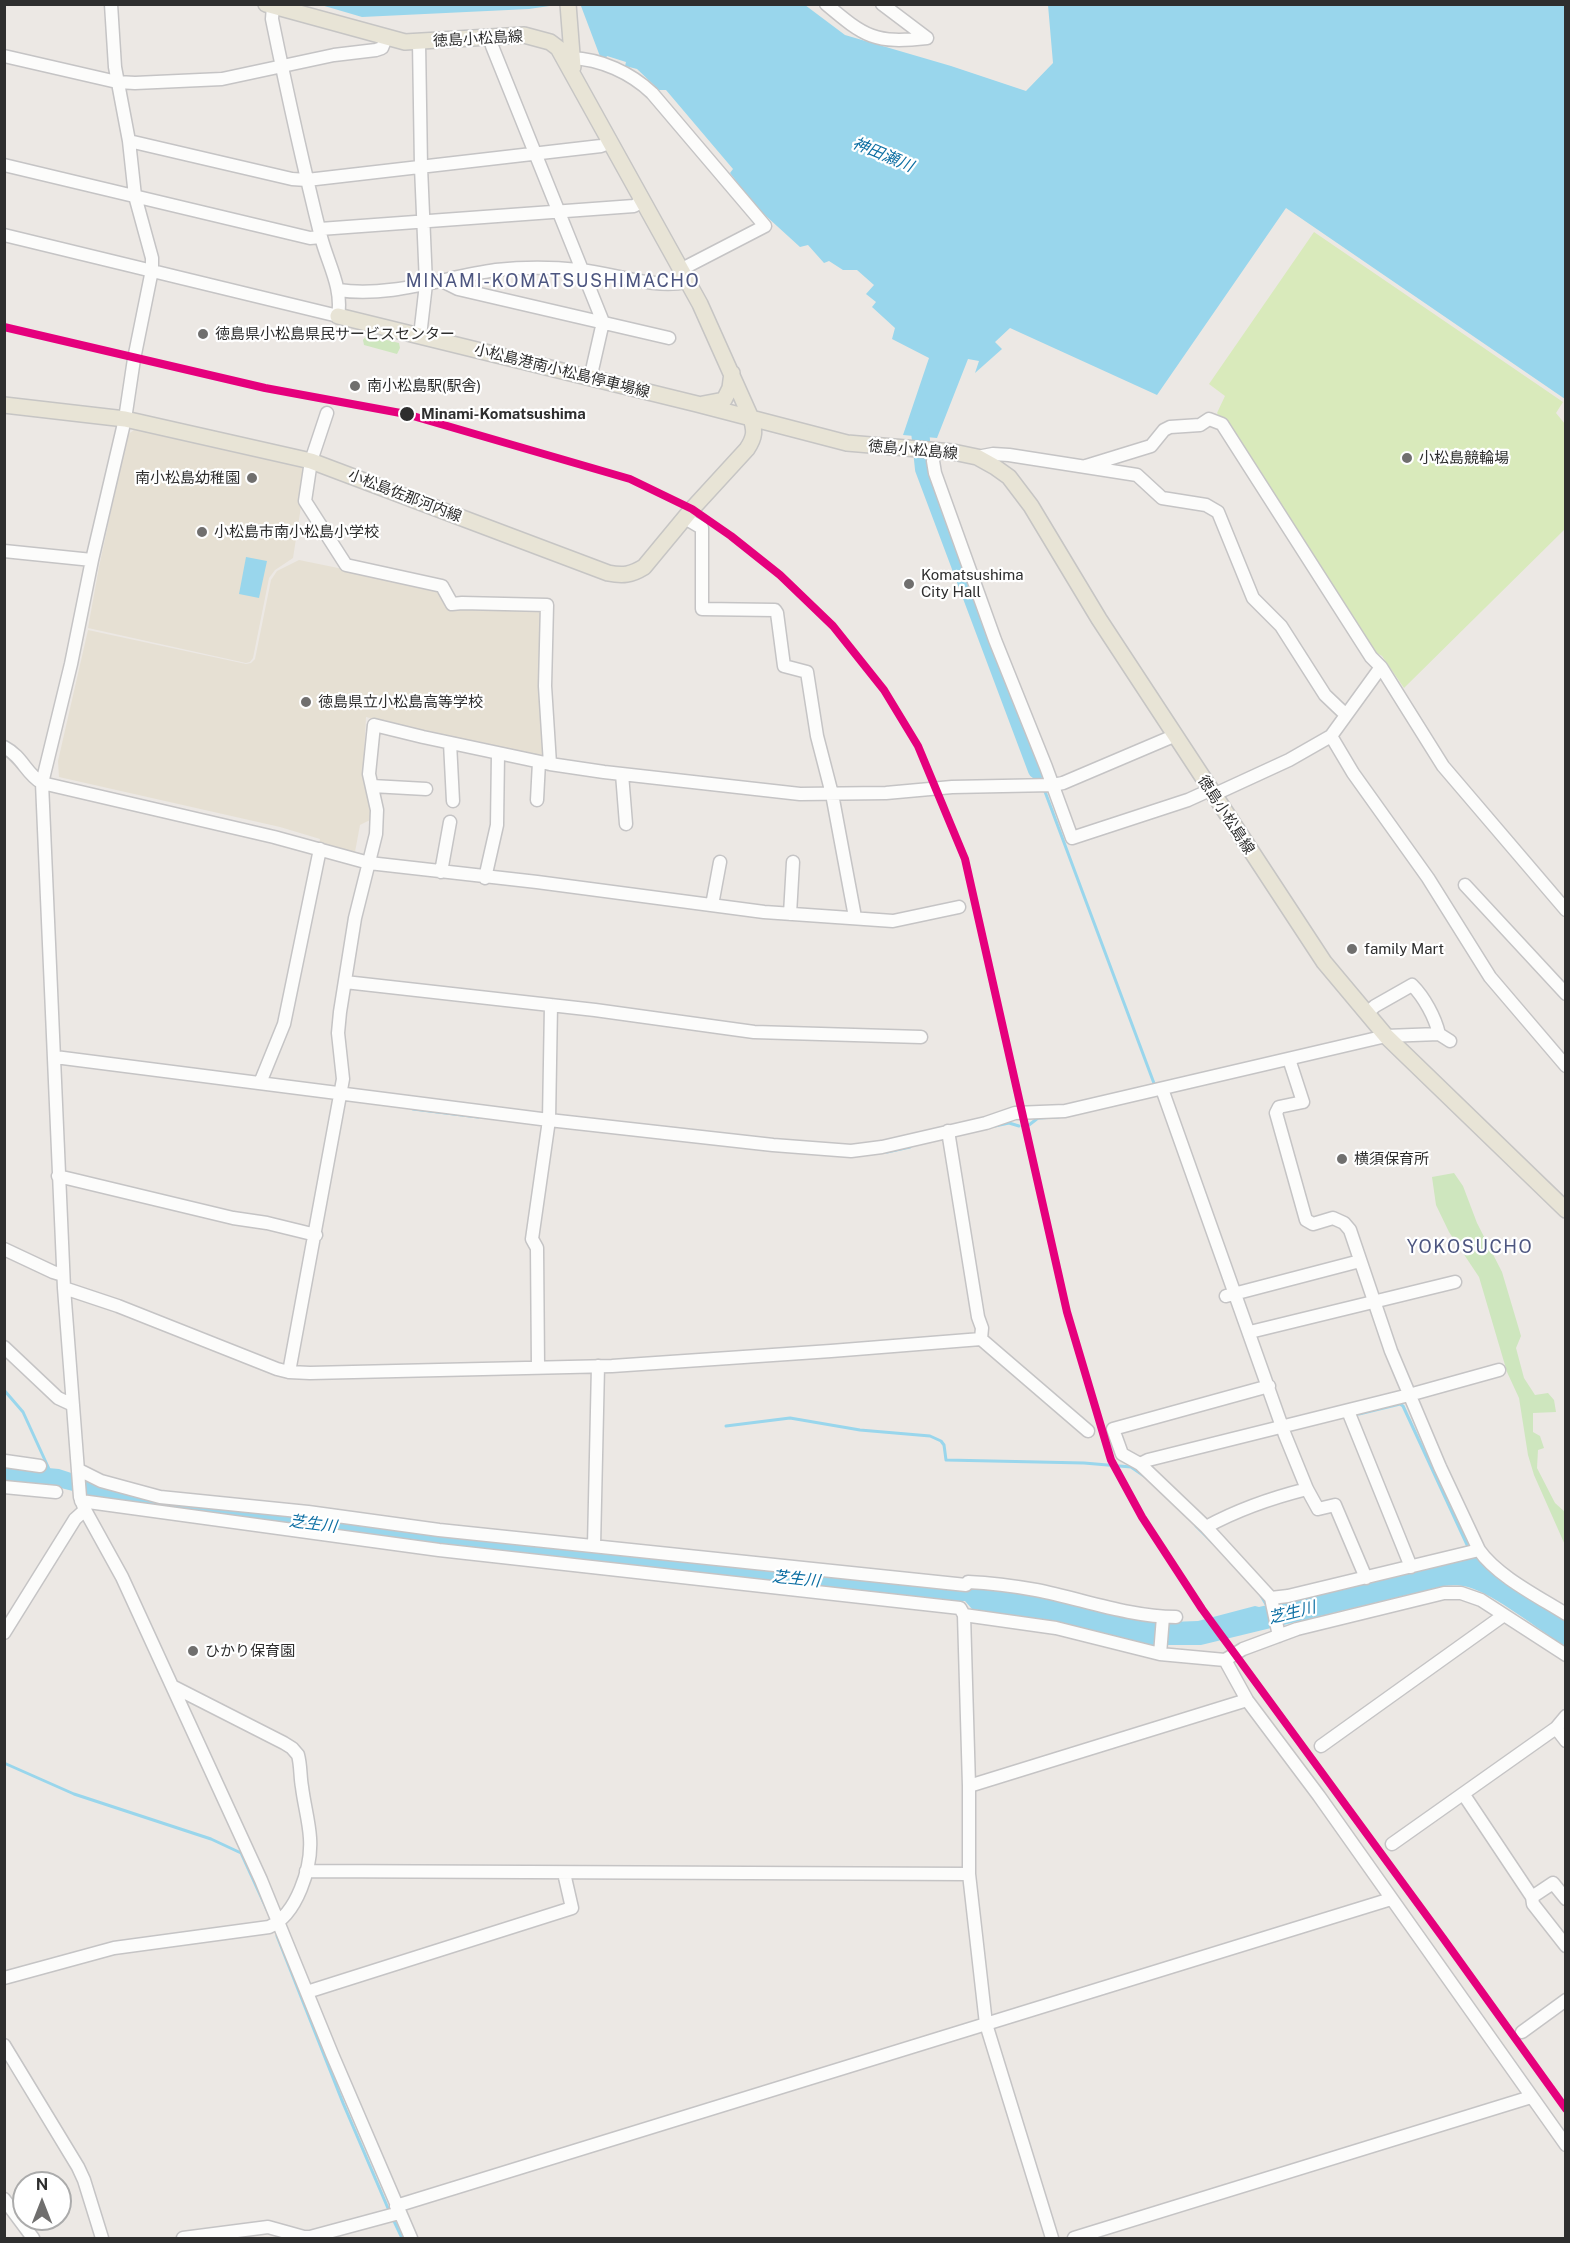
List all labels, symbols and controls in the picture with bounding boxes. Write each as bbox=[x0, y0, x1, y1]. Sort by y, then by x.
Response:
street label: 徳島小松島線 bbox=[433, 28, 523, 50]
water label: 神田瀬川 bbox=[850, 134, 916, 176]
district label: MINAMI-KOMATSUSHIMACHO bbox=[406, 270, 700, 292]
place label: 徳島県小松島県民サービスセンター bbox=[215, 325, 455, 343]
marker: 徳島県小松島県民サービスセンター bbox=[196, 327, 210, 341]
street label: 小松島港南小松島停車場線 bbox=[472, 340, 652, 402]
place label: 南小松島駅(駅舎) bbox=[367, 377, 481, 395]
marker: 南小松島駅(駅舎) bbox=[348, 379, 362, 393]
marker: Minami-Komatsushima bbox=[398, 405, 416, 423]
place label: Minami-Komatsushima bbox=[421, 405, 586, 423]
street label: 徳島小松島線 bbox=[867, 437, 959, 463]
place label: 小松島競輪場 bbox=[1419, 449, 1509, 467]
marker: 小松島競輪場 bbox=[1400, 451, 1414, 465]
street label: 小松島佐那河内線 bbox=[346, 466, 464, 526]
place label: 南小松島幼稚園 bbox=[135, 469, 240, 487]
marker: 南小松島幼稚園 bbox=[245, 471, 259, 485]
place label: 小松島市南小松島小学校 bbox=[214, 523, 379, 541]
marker: 小松島市南小松島小学校 bbox=[195, 525, 209, 539]
place label: Komatsushima City Hall bbox=[921, 566, 1024, 601]
marker: Komatsushima City Hall bbox=[902, 577, 916, 591]
place label: 徳島県立小松島高等学校 bbox=[318, 693, 483, 711]
marker: 徳島県立小松島高等学校 bbox=[299, 695, 313, 709]
street label: 徳島小松島線 bbox=[1194, 772, 1258, 858]
place label: family Mart bbox=[1364, 940, 1444, 958]
marker: family Mart bbox=[1345, 942, 1359, 956]
place label: 横須保育所 bbox=[1354, 1150, 1429, 1168]
marker: 横須保育所 bbox=[1335, 1152, 1349, 1166]
district label: YOKOSUCHO bbox=[1407, 1236, 1533, 1258]
water label: 芝生川 bbox=[288, 1512, 338, 1536]
water label: 芝生川 bbox=[771, 1567, 821, 1591]
water label: 芝生川 bbox=[1266, 1598, 1318, 1628]
place label: ひかり保育園 bbox=[205, 1642, 295, 1660]
marker: ひかり保育園 bbox=[186, 1644, 200, 1658]
north arrow bbox=[12, 2171, 72, 2231]
text: N bbox=[36, 2175, 48, 2194]

